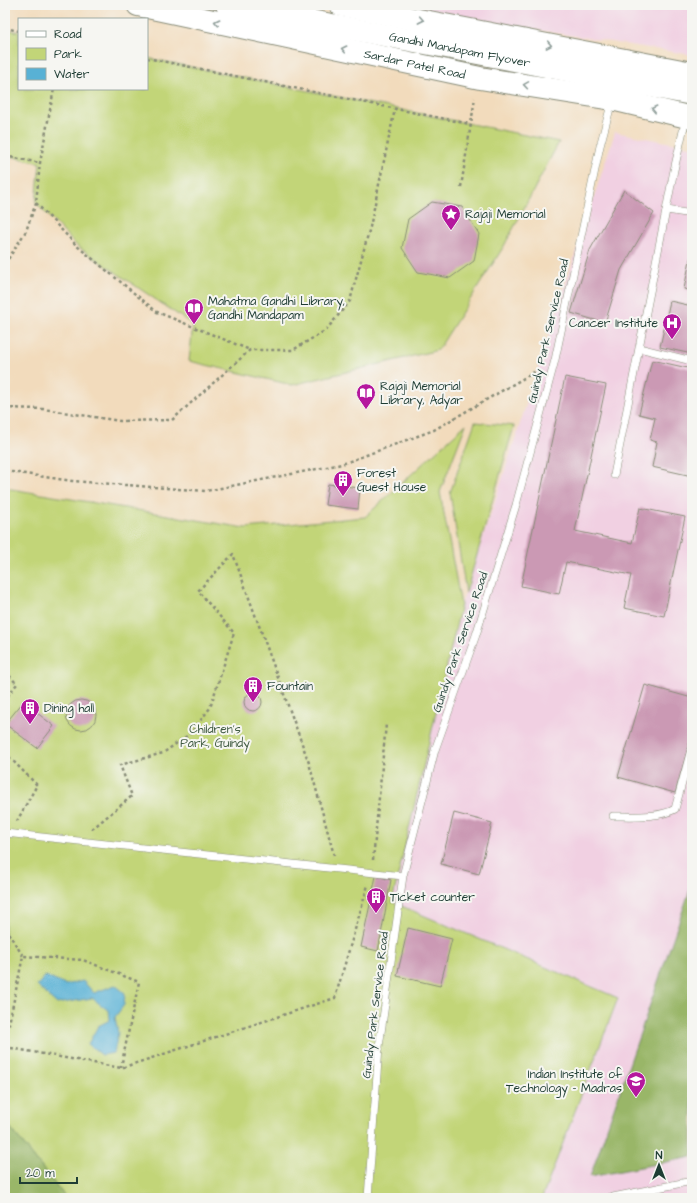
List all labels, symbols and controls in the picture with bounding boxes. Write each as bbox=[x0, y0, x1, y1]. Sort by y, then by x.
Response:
one-way arrow bbox=[418, 16, 424, 24]
legend bbox=[18, 18, 148, 90]
one-way arrow bbox=[213, 19, 220, 27]
text: Road bbox=[54, 26, 82, 43]
street label: Gandhi Mandapam Flyover bbox=[388, 28, 532, 72]
one-way arrow bbox=[545, 41, 552, 49]
street label: Sardar Patel Road bbox=[362, 45, 467, 84]
text: Park bbox=[54, 46, 82, 63]
one-way arrow bbox=[341, 46, 347, 54]
text: Water bbox=[54, 66, 90, 83]
one-way arrow bbox=[523, 82, 529, 90]
one-way arrow bbox=[651, 105, 657, 113]
place icon: Rajaji Memorial bbox=[440, 203, 462, 231]
place label: Rajaji Memorial bbox=[465, 206, 546, 223]
street label: Guindy Park Service Road bbox=[524, 257, 574, 405]
place label: Mahatma Gandhi Library, Gandhi Mandapam bbox=[208, 293, 345, 324]
library icon: Mahatma Gandhi Library, Gandhi Mandapam bbox=[183, 297, 205, 325]
hospital icon: Cancer Institute bbox=[661, 312, 683, 340]
place label: Cancer Institute bbox=[569, 315, 658, 332]
place label: Rajaji Memorial Library, Adyar bbox=[380, 378, 463, 410]
library icon: Rajaji Memorial Library, Adyar bbox=[355, 382, 377, 410]
place label: Forest Guest House bbox=[357, 465, 427, 496]
building icon: Forest Guest House bbox=[332, 469, 354, 497]
street label: Guindy Park Service Road bbox=[428, 570, 493, 715]
building icon: Fountain bbox=[242, 675, 264, 703]
place label: Fountain bbox=[267, 678, 313, 695]
building icon: Dining hall bbox=[19, 697, 41, 725]
place label: Dining hall bbox=[44, 700, 94, 718]
park label: Children's Park, Guindy bbox=[180, 721, 250, 753]
building icon: Ticket counter bbox=[365, 886, 387, 914]
place label: Ticket counter bbox=[390, 889, 475, 906]
street label: Guindy Park Service Road bbox=[358, 931, 394, 1079]
place label: Indian Institute of Technology - Madras bbox=[506, 1066, 623, 1098]
school or university icon: Indian Institute of Technology - Madras bbox=[625, 1070, 647, 1098]
north arrow bbox=[639, 1145, 679, 1185]
text: N bbox=[656, 1148, 663, 1163]
scale bar bbox=[20, 1159, 77, 1185]
text: 20 m bbox=[26, 1165, 55, 1182]

